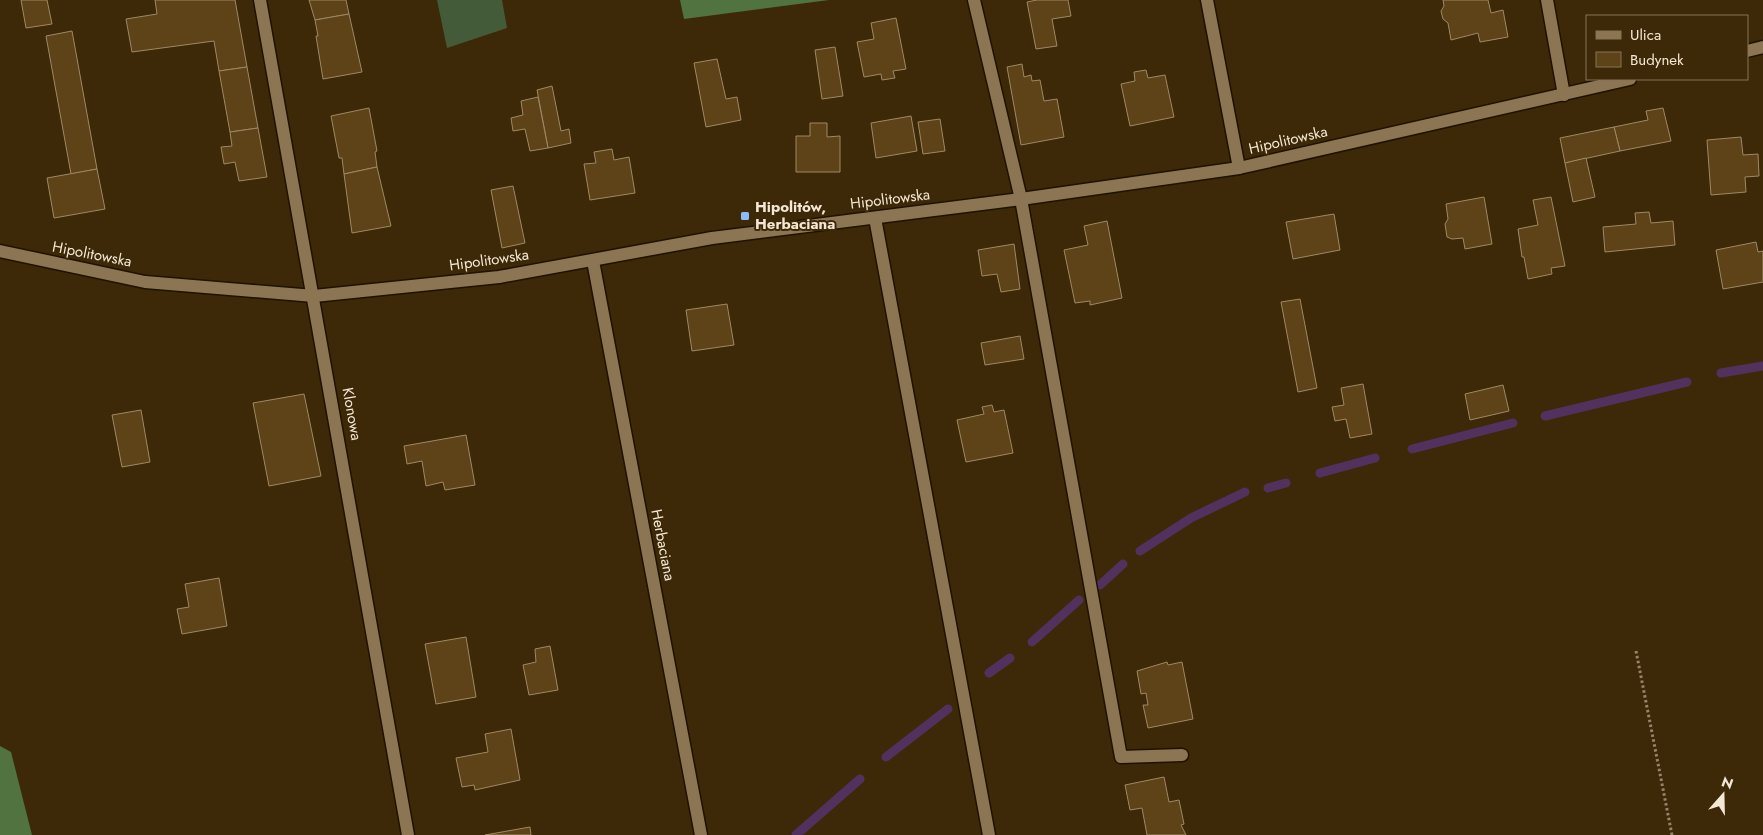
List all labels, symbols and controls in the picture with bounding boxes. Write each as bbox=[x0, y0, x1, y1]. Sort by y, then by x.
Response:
legend bbox=[1586, 15, 1748, 80]
text: Ulica bbox=[1630, 24, 1661, 46]
text: Budynek bbox=[1630, 49, 1684, 71]
street label: Hipolitowska bbox=[1246, 120, 1330, 160]
street label: Hipolitowska bbox=[849, 183, 931, 215]
place label: Hipolitów, Herbaciana bbox=[755, 196, 835, 235]
marker: Hipolitów, Herbaciana bbox=[739, 210, 751, 222]
street label: Hipolitowska bbox=[50, 236, 134, 272]
street label: Hipolitowska bbox=[448, 244, 530, 276]
street label: Klonowa bbox=[337, 386, 367, 442]
street label: Herbaciana bbox=[645, 507, 681, 583]
north arrow bbox=[1698, 770, 1748, 820]
text: N bbox=[1719, 771, 1736, 794]

